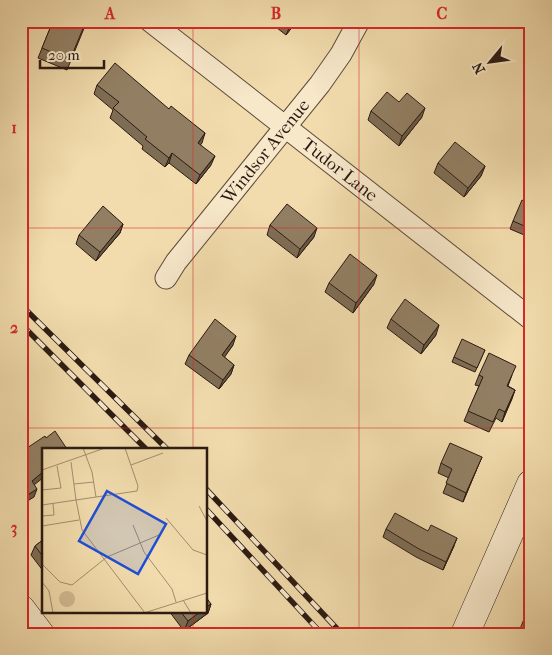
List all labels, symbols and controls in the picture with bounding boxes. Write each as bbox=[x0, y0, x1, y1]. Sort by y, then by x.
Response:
text: A bbox=[104, 4, 116, 23]
text: B bbox=[271, 4, 281, 23]
text: C bbox=[437, 4, 448, 23]
scale bar bbox=[40, 38, 104, 70]
north arrow bbox=[464, 38, 514, 88]
text: 20 m bbox=[48, 46, 80, 64]
text: N bbox=[469, 59, 489, 77]
street label: Windsor Avenue bbox=[217, 95, 314, 209]
text: 1 bbox=[11, 118, 17, 137]
street label: Tudor Lane bbox=[297, 134, 382, 206]
text: 2 bbox=[10, 318, 18, 337]
inset map bbox=[42, 448, 208, 612]
text: 3 bbox=[11, 518, 17, 538]

